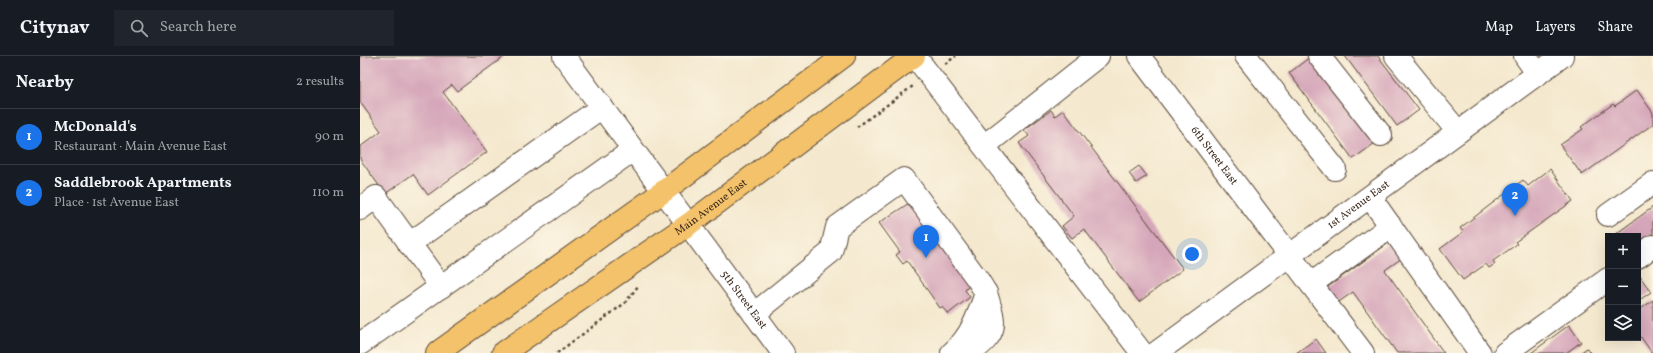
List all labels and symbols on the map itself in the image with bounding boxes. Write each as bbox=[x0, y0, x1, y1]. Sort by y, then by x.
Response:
street label: 6th Street East bbox=[1187, 123, 1241, 188]
street label: Main Avenue East bbox=[672, 175, 750, 239]
street label: 1st Avenue East bbox=[1324, 177, 1393, 233]
pin: 2 bbox=[1502, 183, 1528, 216]
pin: 1 bbox=[913, 225, 939, 258]
your location bbox=[1182, 244, 1202, 264]
street label: 5th Street East bbox=[717, 267, 771, 332]

